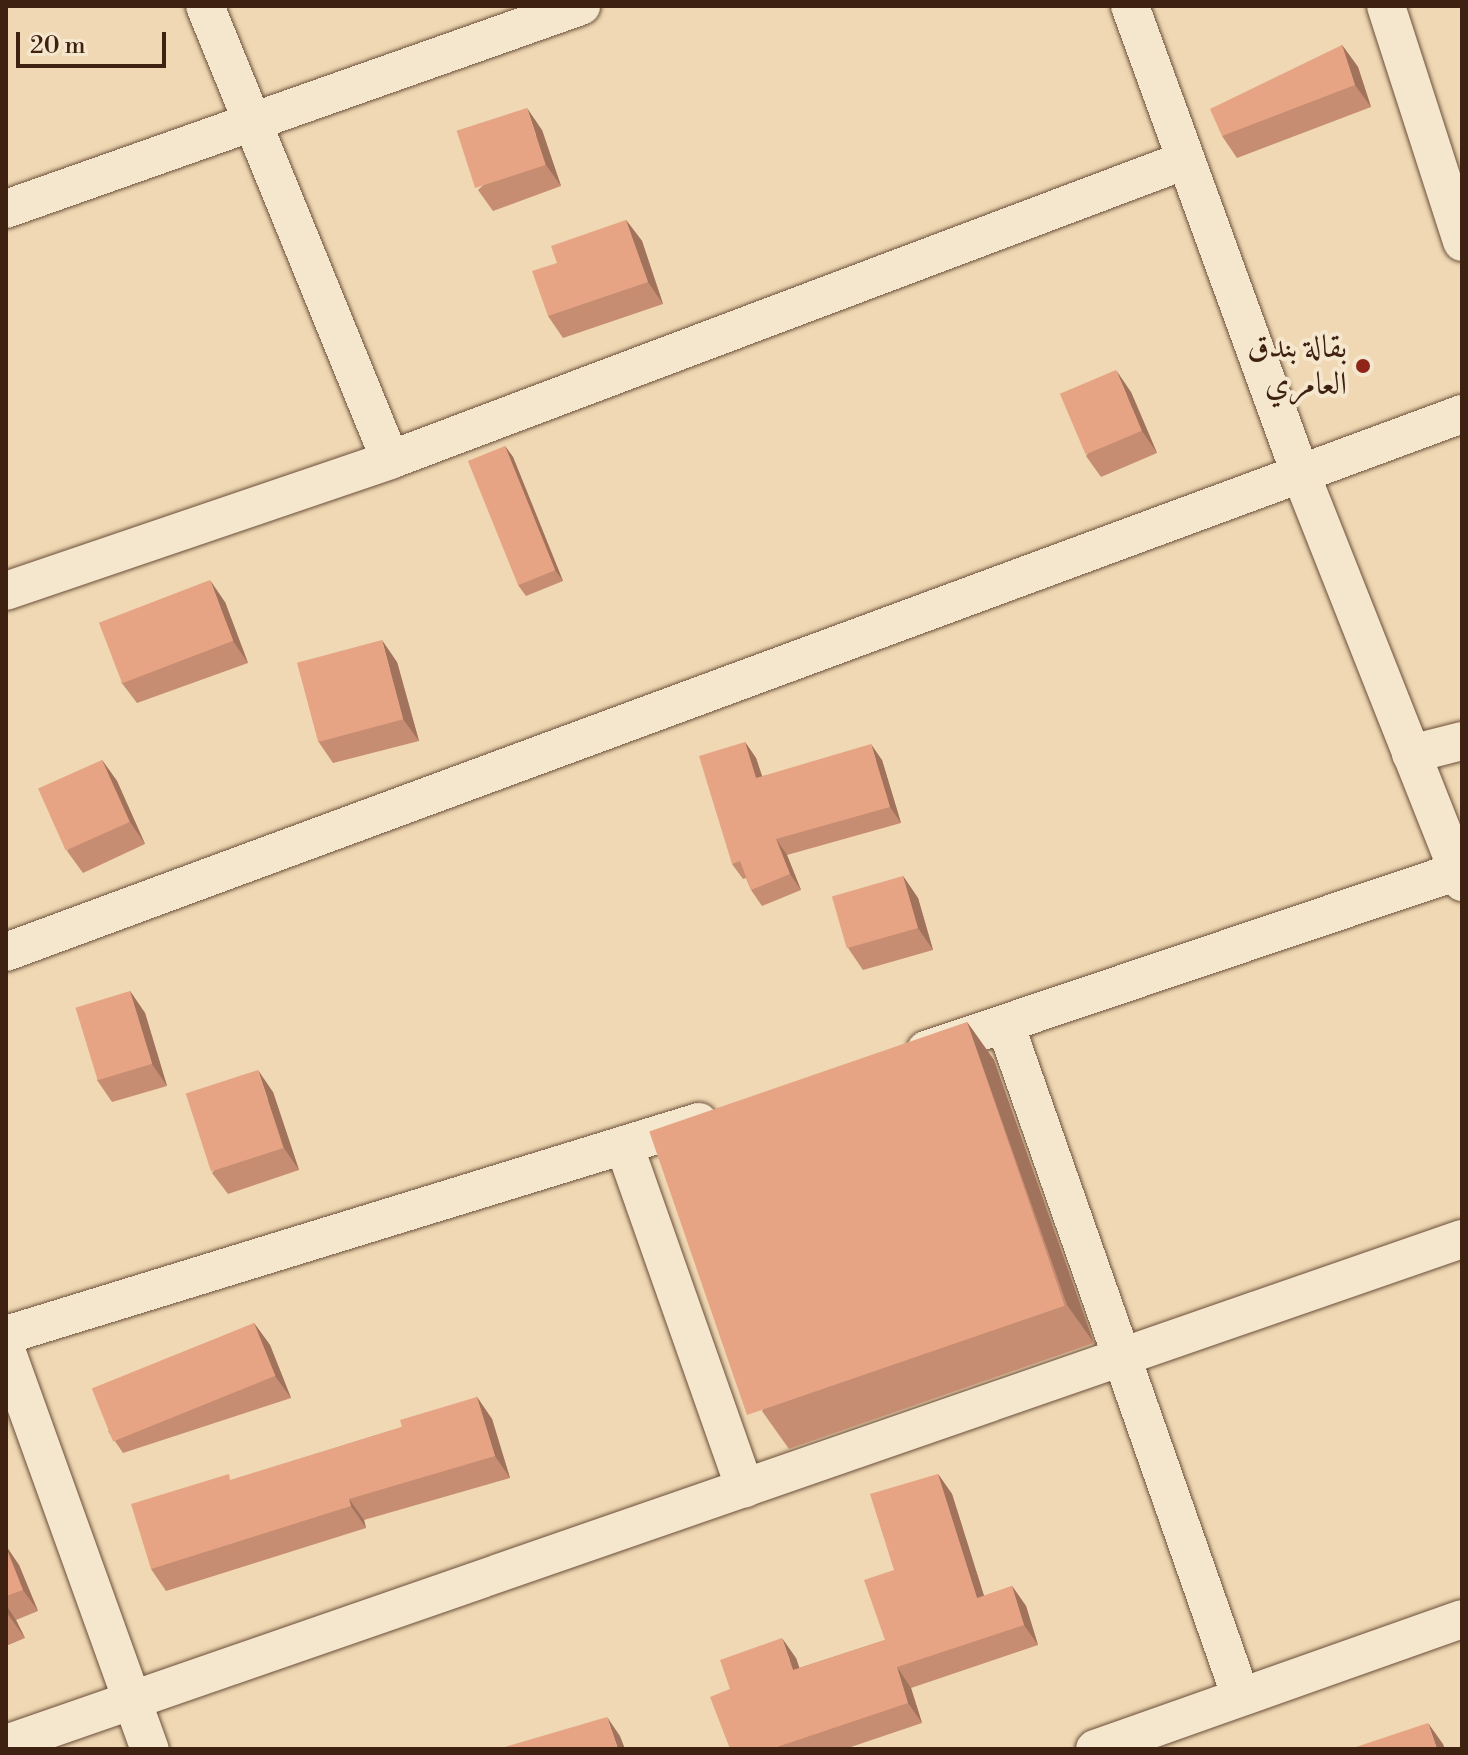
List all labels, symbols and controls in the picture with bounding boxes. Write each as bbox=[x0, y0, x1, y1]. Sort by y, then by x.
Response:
scale bar bbox=[20, 16, 170, 66]
text: 20 m bbox=[30, 31, 86, 61]
place label: بقالة بندق العامري bbox=[1247, 329, 1347, 404]
marker: بقالة بندق العامري bbox=[1354, 357, 1372, 375]

